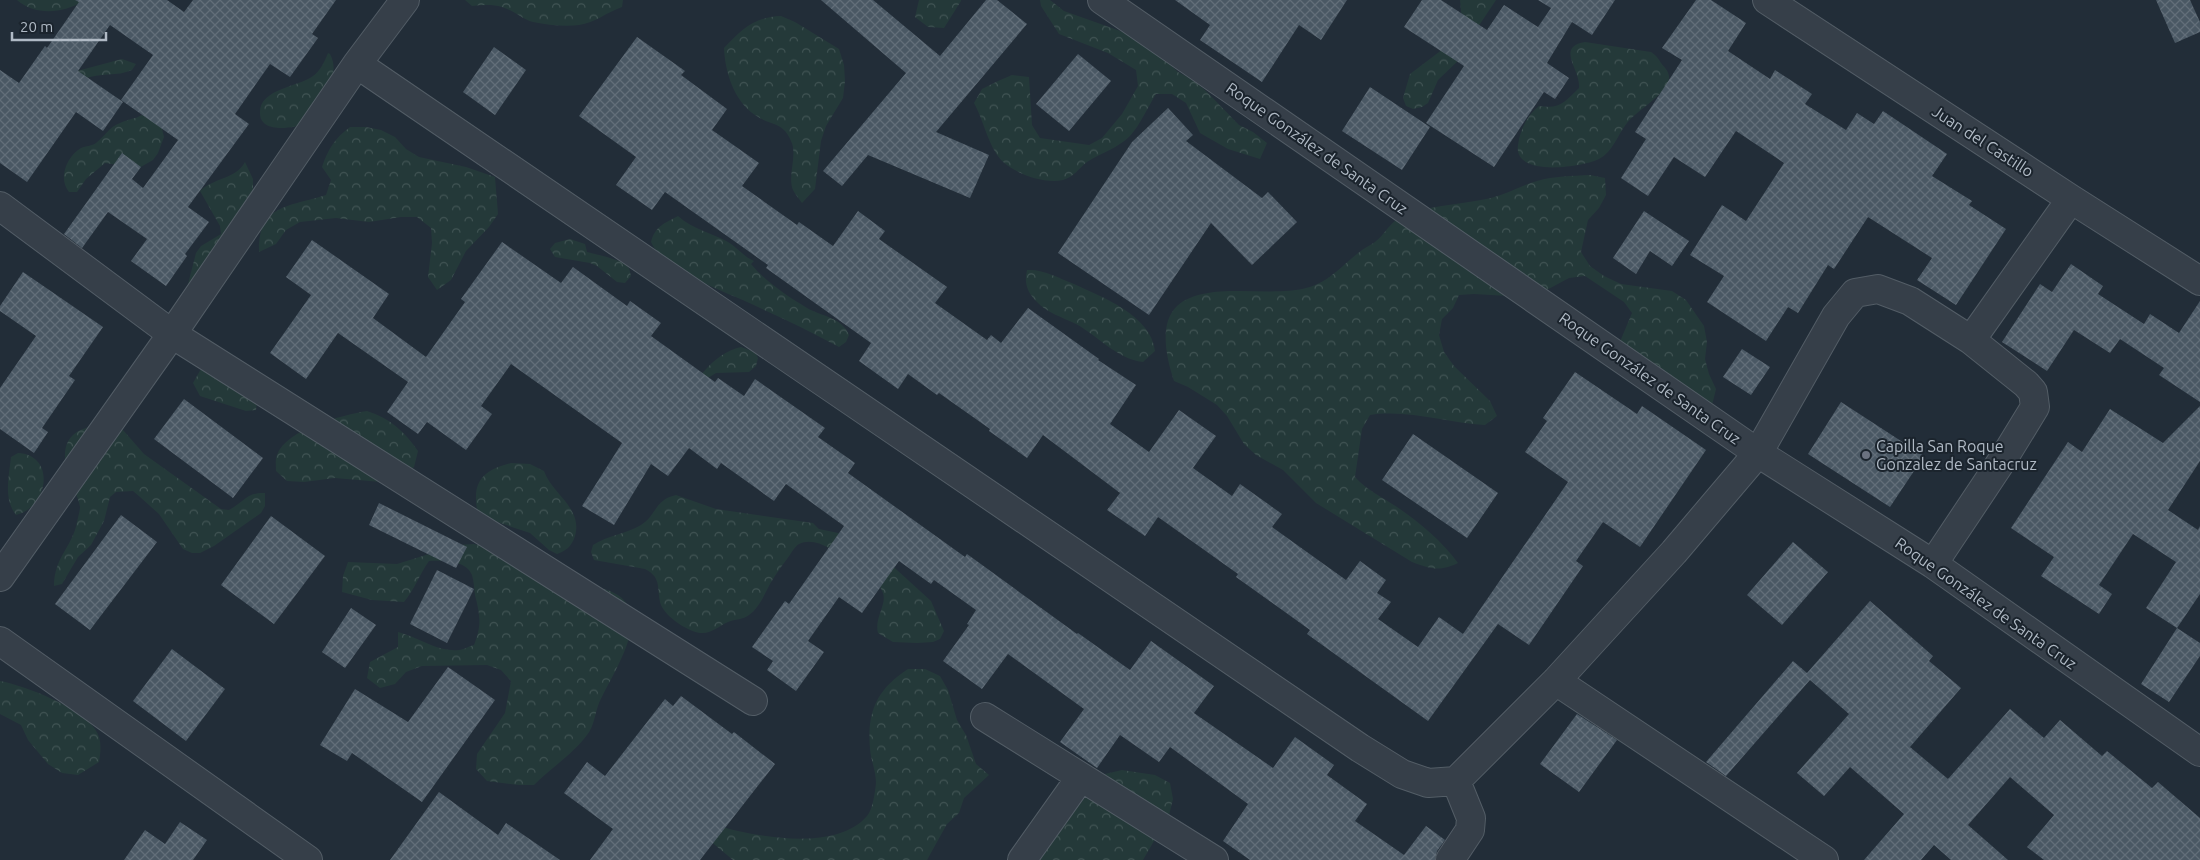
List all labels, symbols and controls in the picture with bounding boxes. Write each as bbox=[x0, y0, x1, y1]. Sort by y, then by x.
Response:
scale bar bbox=[12, 10, 106, 42]
text: 20 m bbox=[20, 18, 53, 35]
street label: Roque González de Santa Cruz bbox=[1223, 78, 1411, 218]
street label: Juan del Castillo bbox=[1929, 102, 2037, 180]
street label: Roque González de Santa Cruz bbox=[1556, 308, 1744, 448]
place label: Capilla San Roque Gonzalez de Santacruz bbox=[1876, 437, 2037, 473]
marker: Capilla San Roque Gonzalez de Santacruz bbox=[1860, 449, 1872, 461]
street label: Roque González de Santa Cruz bbox=[1892, 533, 2080, 673]

